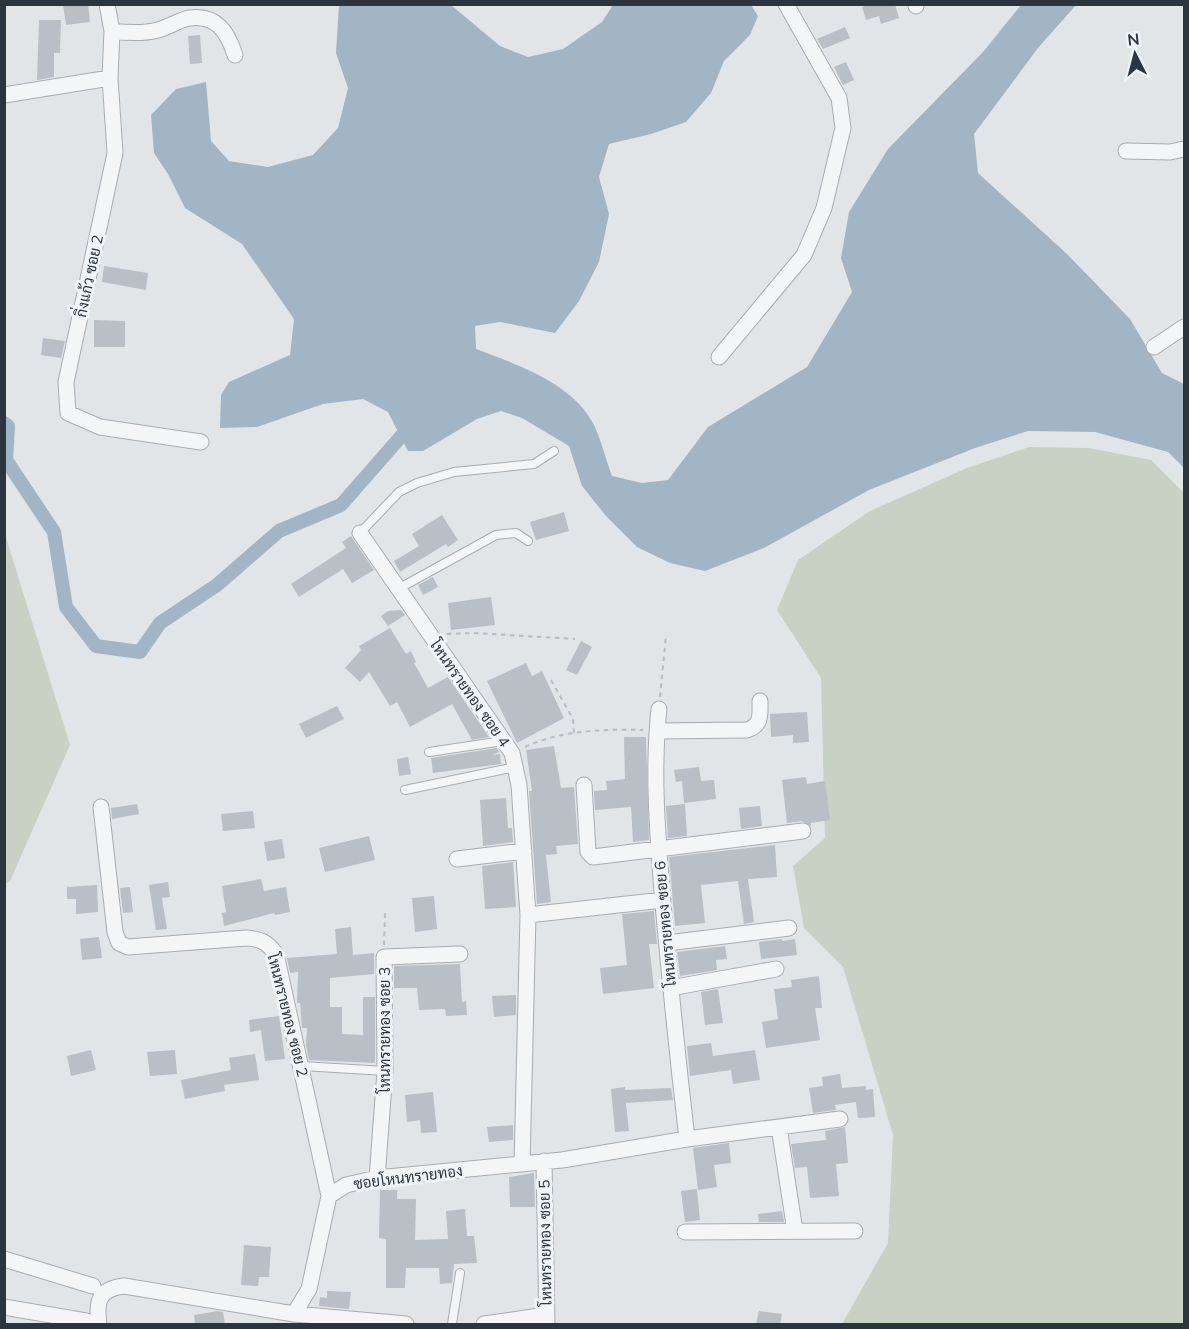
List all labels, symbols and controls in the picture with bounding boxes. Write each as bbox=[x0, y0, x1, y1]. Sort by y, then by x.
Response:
north arrow bbox=[1105, 24, 1165, 84]
text: N bbox=[1126, 29, 1140, 50]
street label: กิ่งแก้ว ซอย 2 bbox=[67, 232, 107, 319]
street label: โหนทรายทอง ซอย 4 bbox=[425, 635, 514, 750]
street label: โหนทรายทอง ซอย 6 bbox=[650, 860, 680, 989]
street label: โหนทรายทอง ซอย 2 bbox=[263, 950, 313, 1079]
street label: โหนทรายทอง ซอย 3 bbox=[375, 967, 394, 1094]
street label: ซอยโหนทรายทอง bbox=[352, 1161, 464, 1193]
street label: โหนทรายทอง ซอย 5 bbox=[534, 1180, 556, 1307]

